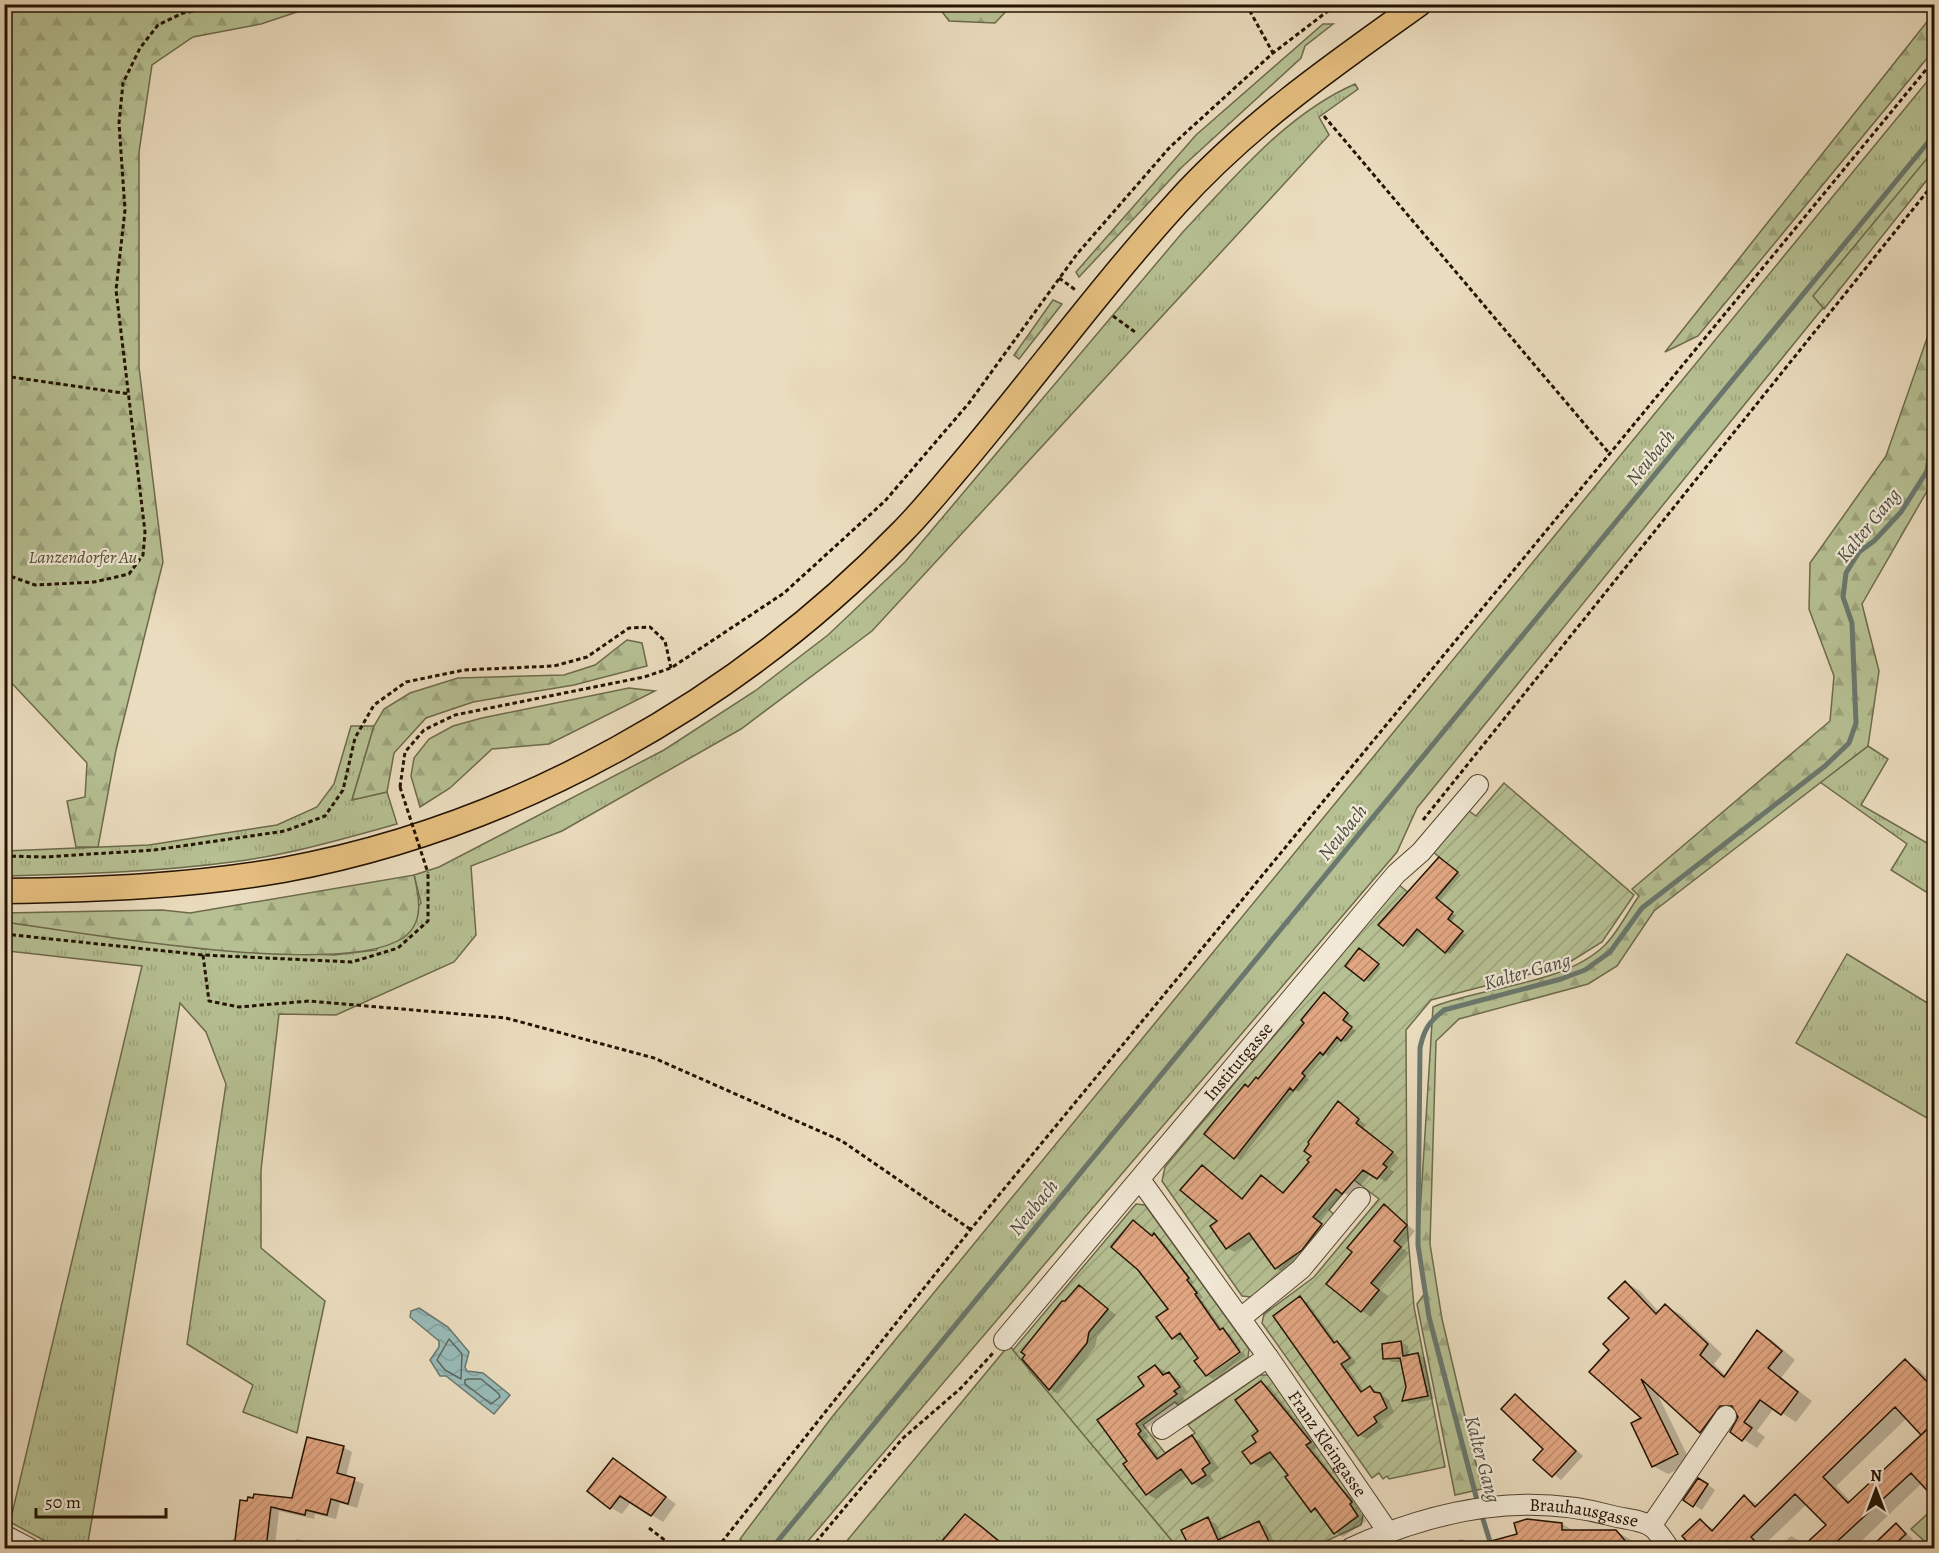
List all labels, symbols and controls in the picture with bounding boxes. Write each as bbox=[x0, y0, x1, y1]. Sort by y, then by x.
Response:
water label: Neubach bbox=[1619, 423, 1681, 491]
water label: Kalter Gang bbox=[1830, 482, 1907, 568]
park label: Lanzendorfer Au bbox=[29, 545, 138, 569]
water label: Neubach bbox=[1311, 798, 1373, 866]
water label: Kalter Gang bbox=[1481, 946, 1574, 997]
street label: Institutgasse bbox=[1198, 1017, 1278, 1106]
water label: Neubach bbox=[1002, 1173, 1064, 1241]
street label: Franz Kleingasse bbox=[1282, 1386, 1372, 1502]
water label: Kalter Gang bbox=[1458, 1413, 1507, 1506]
north arrow bbox=[1846, 1460, 1906, 1520]
text: N bbox=[1870, 1465, 1882, 1487]
scale bar bbox=[36, 1481, 166, 1519]
text: 50 m bbox=[45, 1490, 81, 1514]
street label: Brauhausgasse bbox=[1529, 1493, 1641, 1533]

